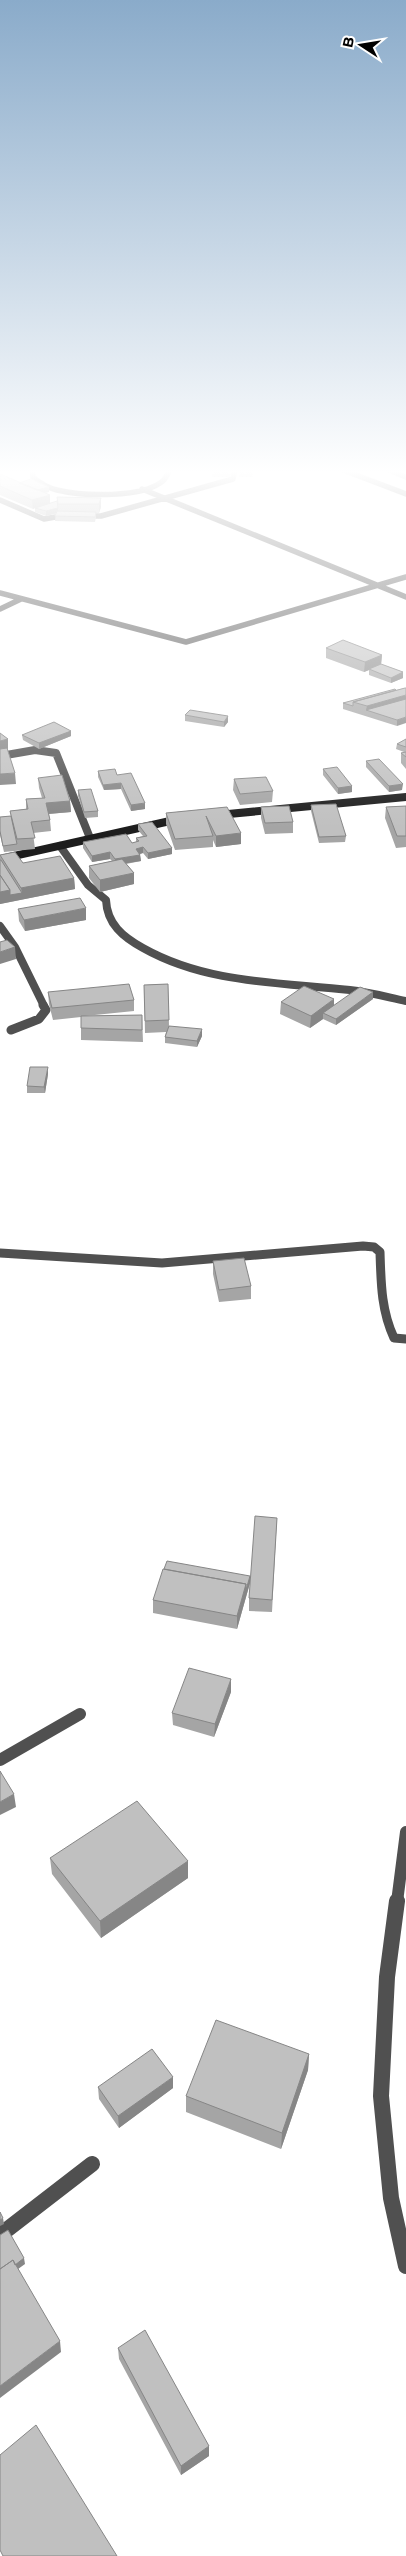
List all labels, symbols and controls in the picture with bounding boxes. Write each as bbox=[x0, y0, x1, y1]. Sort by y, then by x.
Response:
north arrow bbox=[336, 20, 386, 70]
text: B bbox=[338, 35, 358, 49]

